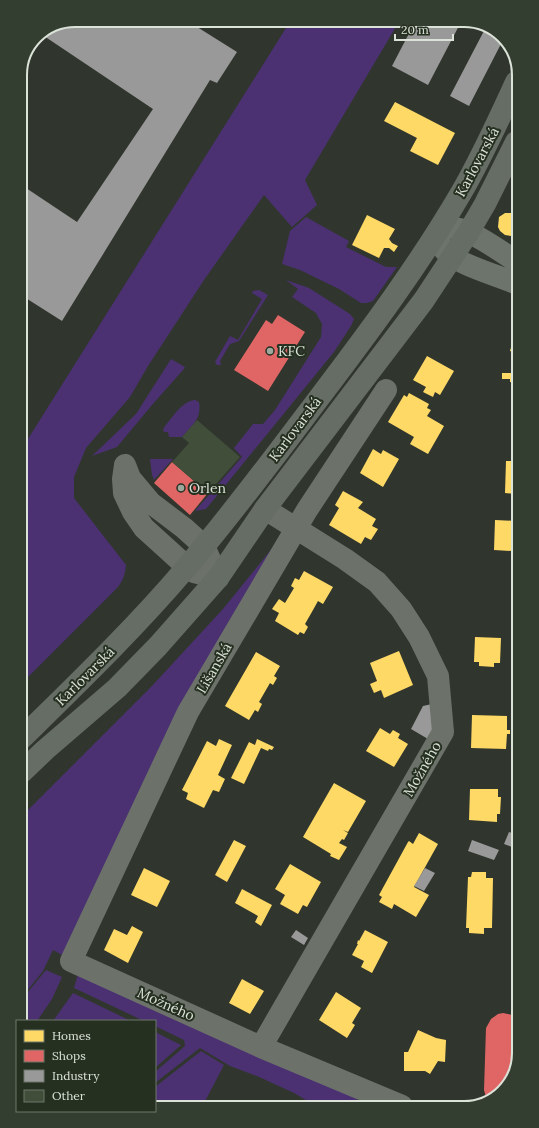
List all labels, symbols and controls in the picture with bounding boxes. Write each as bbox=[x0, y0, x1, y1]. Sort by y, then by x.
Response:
scale bar bbox=[395, 16, 453, 42]
text: 20 m bbox=[401, 22, 429, 37]
street label: Karlovarská bbox=[451, 124, 503, 200]
place label: KFC bbox=[278, 342, 305, 360]
marker: KFC bbox=[265, 346, 275, 356]
street label: Karlovarská bbox=[265, 393, 325, 465]
place label: Orlen bbox=[189, 479, 227, 497]
marker: Orlen bbox=[176, 483, 186, 493]
street label: Lišanská bbox=[192, 639, 236, 697]
street label: Karlovarská bbox=[52, 643, 118, 709]
street label: Možného bbox=[399, 738, 445, 800]
street label: Možného bbox=[135, 983, 197, 1025]
legend bbox=[16, 1020, 156, 1112]
text: Homes bbox=[52, 1028, 91, 1043]
text: Shops bbox=[52, 1048, 86, 1063]
text: Industry bbox=[52, 1068, 100, 1083]
text: Other bbox=[52, 1088, 86, 1103]

